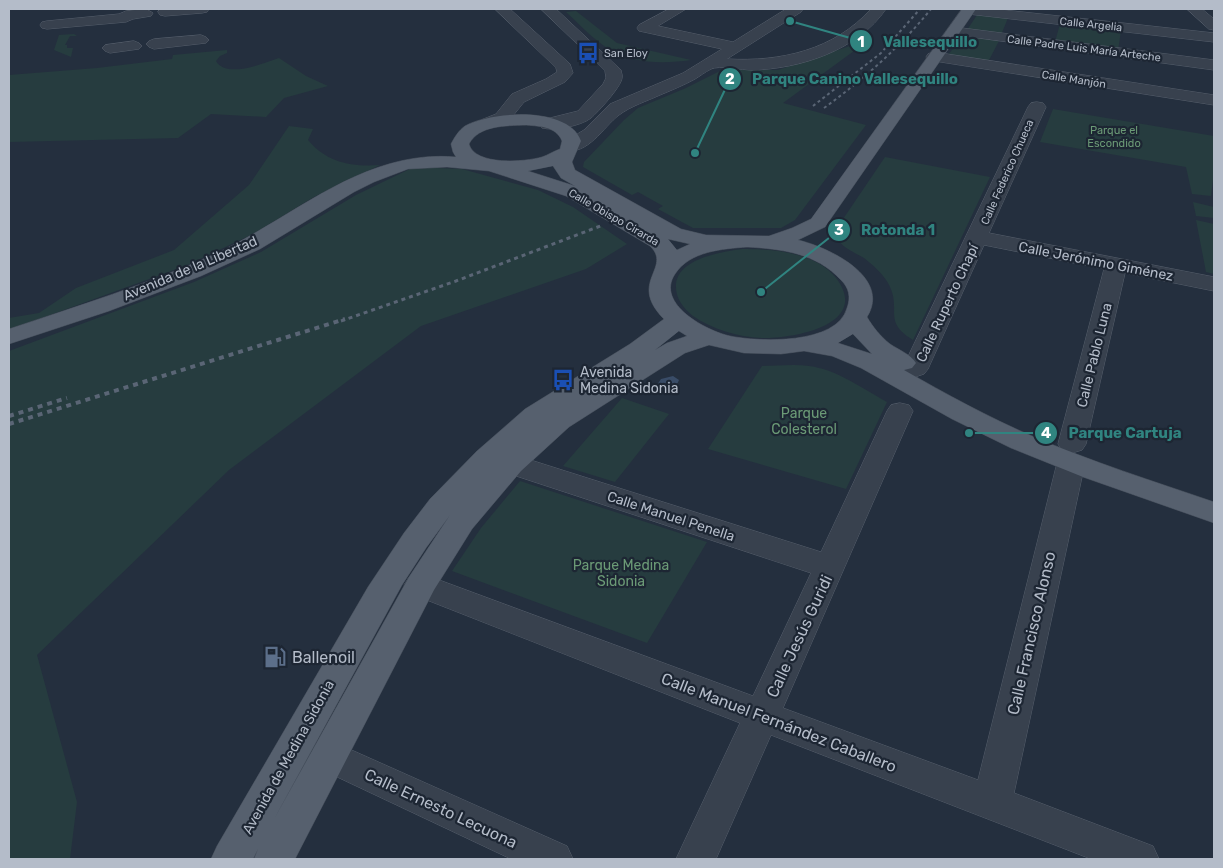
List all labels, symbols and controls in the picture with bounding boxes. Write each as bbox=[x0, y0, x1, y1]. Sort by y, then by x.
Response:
street label: Calle Argelia bbox=[1059, 15, 1123, 34]
callout: Vallesequillo bbox=[848, 26, 987, 56]
text: 1 bbox=[857, 33, 865, 51]
text: Vallesequillo bbox=[883, 33, 977, 51]
street label: Calle Padre Luis María Arteche bbox=[1006, 33, 1162, 64]
bus stop icon: San Eloy bbox=[575, 40, 601, 66]
place label: San Eloy bbox=[604, 47, 648, 60]
callout: Parque Canino Vallesequillo bbox=[717, 64, 968, 94]
street label: Calle Manjón bbox=[1041, 68, 1107, 91]
text: 2 bbox=[725, 70, 735, 88]
text: Parque Canino Vallesequillo bbox=[752, 70, 958, 88]
street label: Calle Federico Chueca bbox=[978, 118, 1037, 227]
park label: Parque el Escondido bbox=[1087, 124, 1141, 150]
street label: Calle Obispo Cirarda bbox=[566, 186, 661, 249]
callout: Rotonda 1 bbox=[826, 215, 945, 245]
text: 3 bbox=[834, 221, 844, 239]
text: Rotonda 1 bbox=[861, 221, 935, 239]
street label: Avenida de la Libertad bbox=[121, 232, 260, 304]
street label: Calle Jerónimo Giménez bbox=[1017, 238, 1175, 285]
street label: Calle Ruperto Chapí bbox=[913, 241, 983, 365]
street label: Calle Pablo Luna bbox=[1073, 301, 1116, 409]
place label: Avenida Medina Sidonia bbox=[580, 364, 678, 397]
bus stop icon: Avenida Medina Sidonia bbox=[550, 367, 576, 393]
park label: Parque Colesterol bbox=[771, 405, 837, 438]
callout: Parque Cartuja bbox=[1034, 418, 1192, 448]
text: 4 bbox=[1041, 424, 1051, 442]
text: Parque Cartuja bbox=[1068, 424, 1182, 442]
street label: Calle Manuel Penella bbox=[605, 488, 737, 545]
street label: Calle Francisco Alonso bbox=[1003, 550, 1060, 717]
park label: Parque Medina Sidonia bbox=[573, 557, 669, 590]
street label: Calle Jesús Guridi bbox=[763, 572, 836, 700]
fuel station icon: Ballenoil bbox=[262, 644, 288, 670]
place label: Ballenoil bbox=[292, 648, 355, 667]
street label: Calle Manuel Fernández Caballero bbox=[659, 669, 899, 776]
street label: Avenida de Medina Sidonia bbox=[239, 677, 338, 837]
street label: Calle Ernesto Lecuona bbox=[362, 765, 520, 852]

